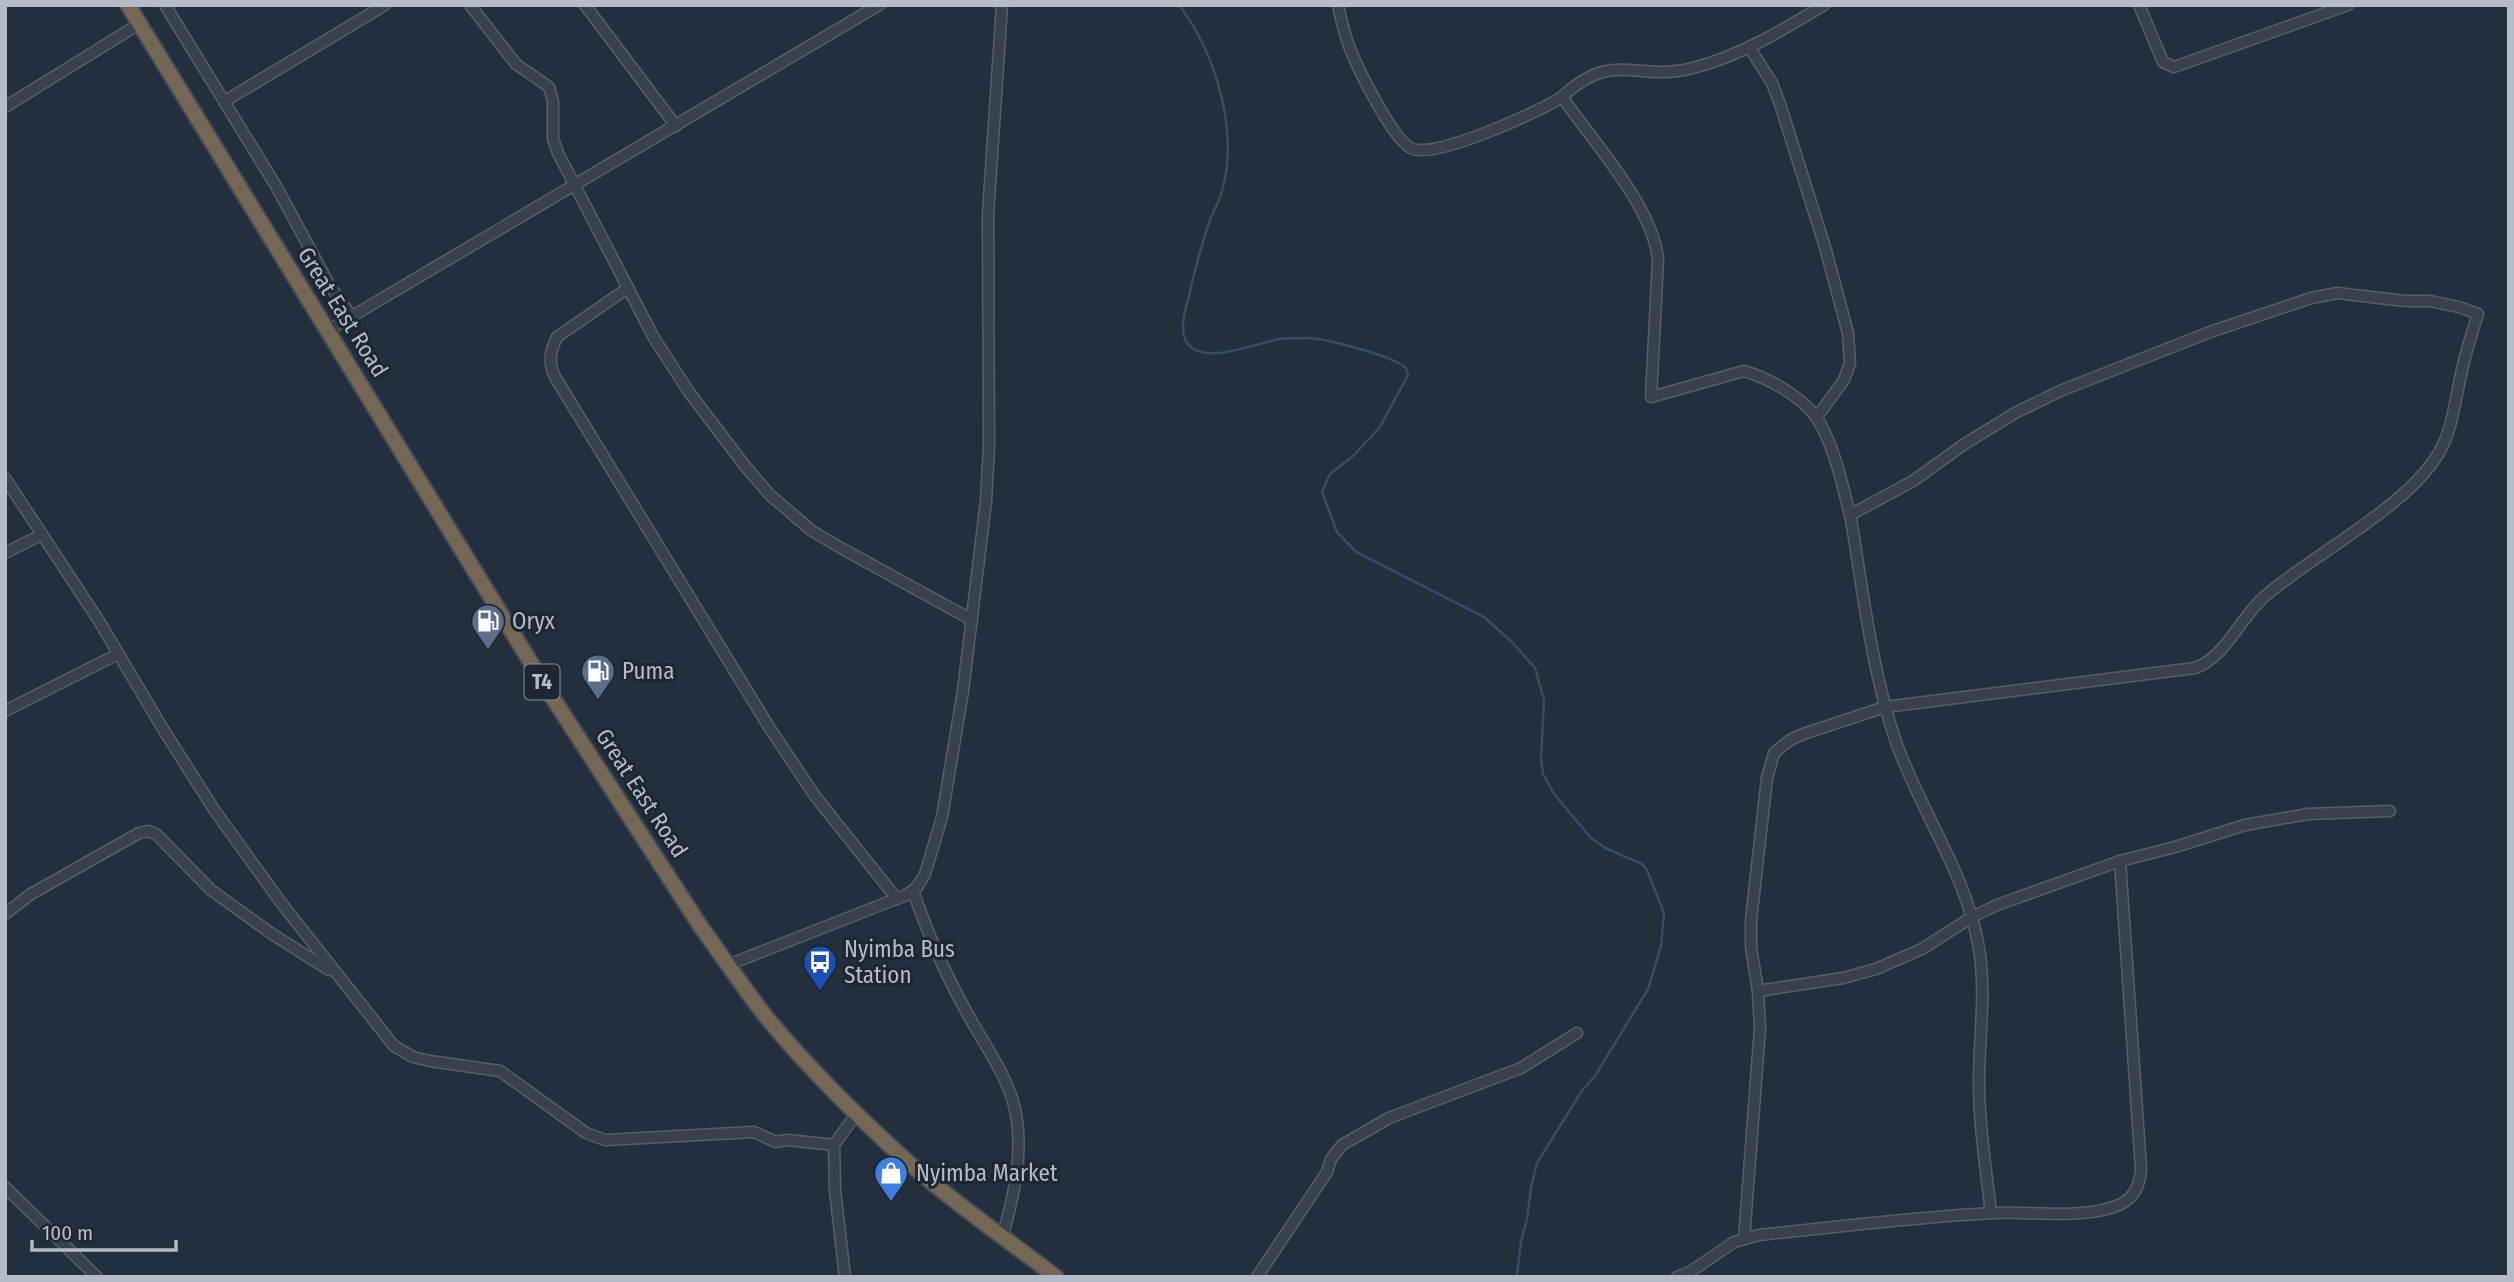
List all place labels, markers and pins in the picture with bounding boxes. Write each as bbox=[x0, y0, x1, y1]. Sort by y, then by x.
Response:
fuel station icon: Oryx bbox=[469, 602, 507, 651]
place label: Oryx bbox=[512, 607, 555, 635]
fuel station icon: Puma bbox=[579, 652, 617, 701]
place label: Puma bbox=[622, 657, 674, 685]
place label: Nyimba Bus Station bbox=[844, 935, 955, 989]
bus stop icon: Nyimba Bus Station bbox=[801, 943, 839, 992]
shop icon: Nyimba Market bbox=[872, 1154, 910, 1203]
place label: Nyimba Market bbox=[916, 1159, 1058, 1187]

